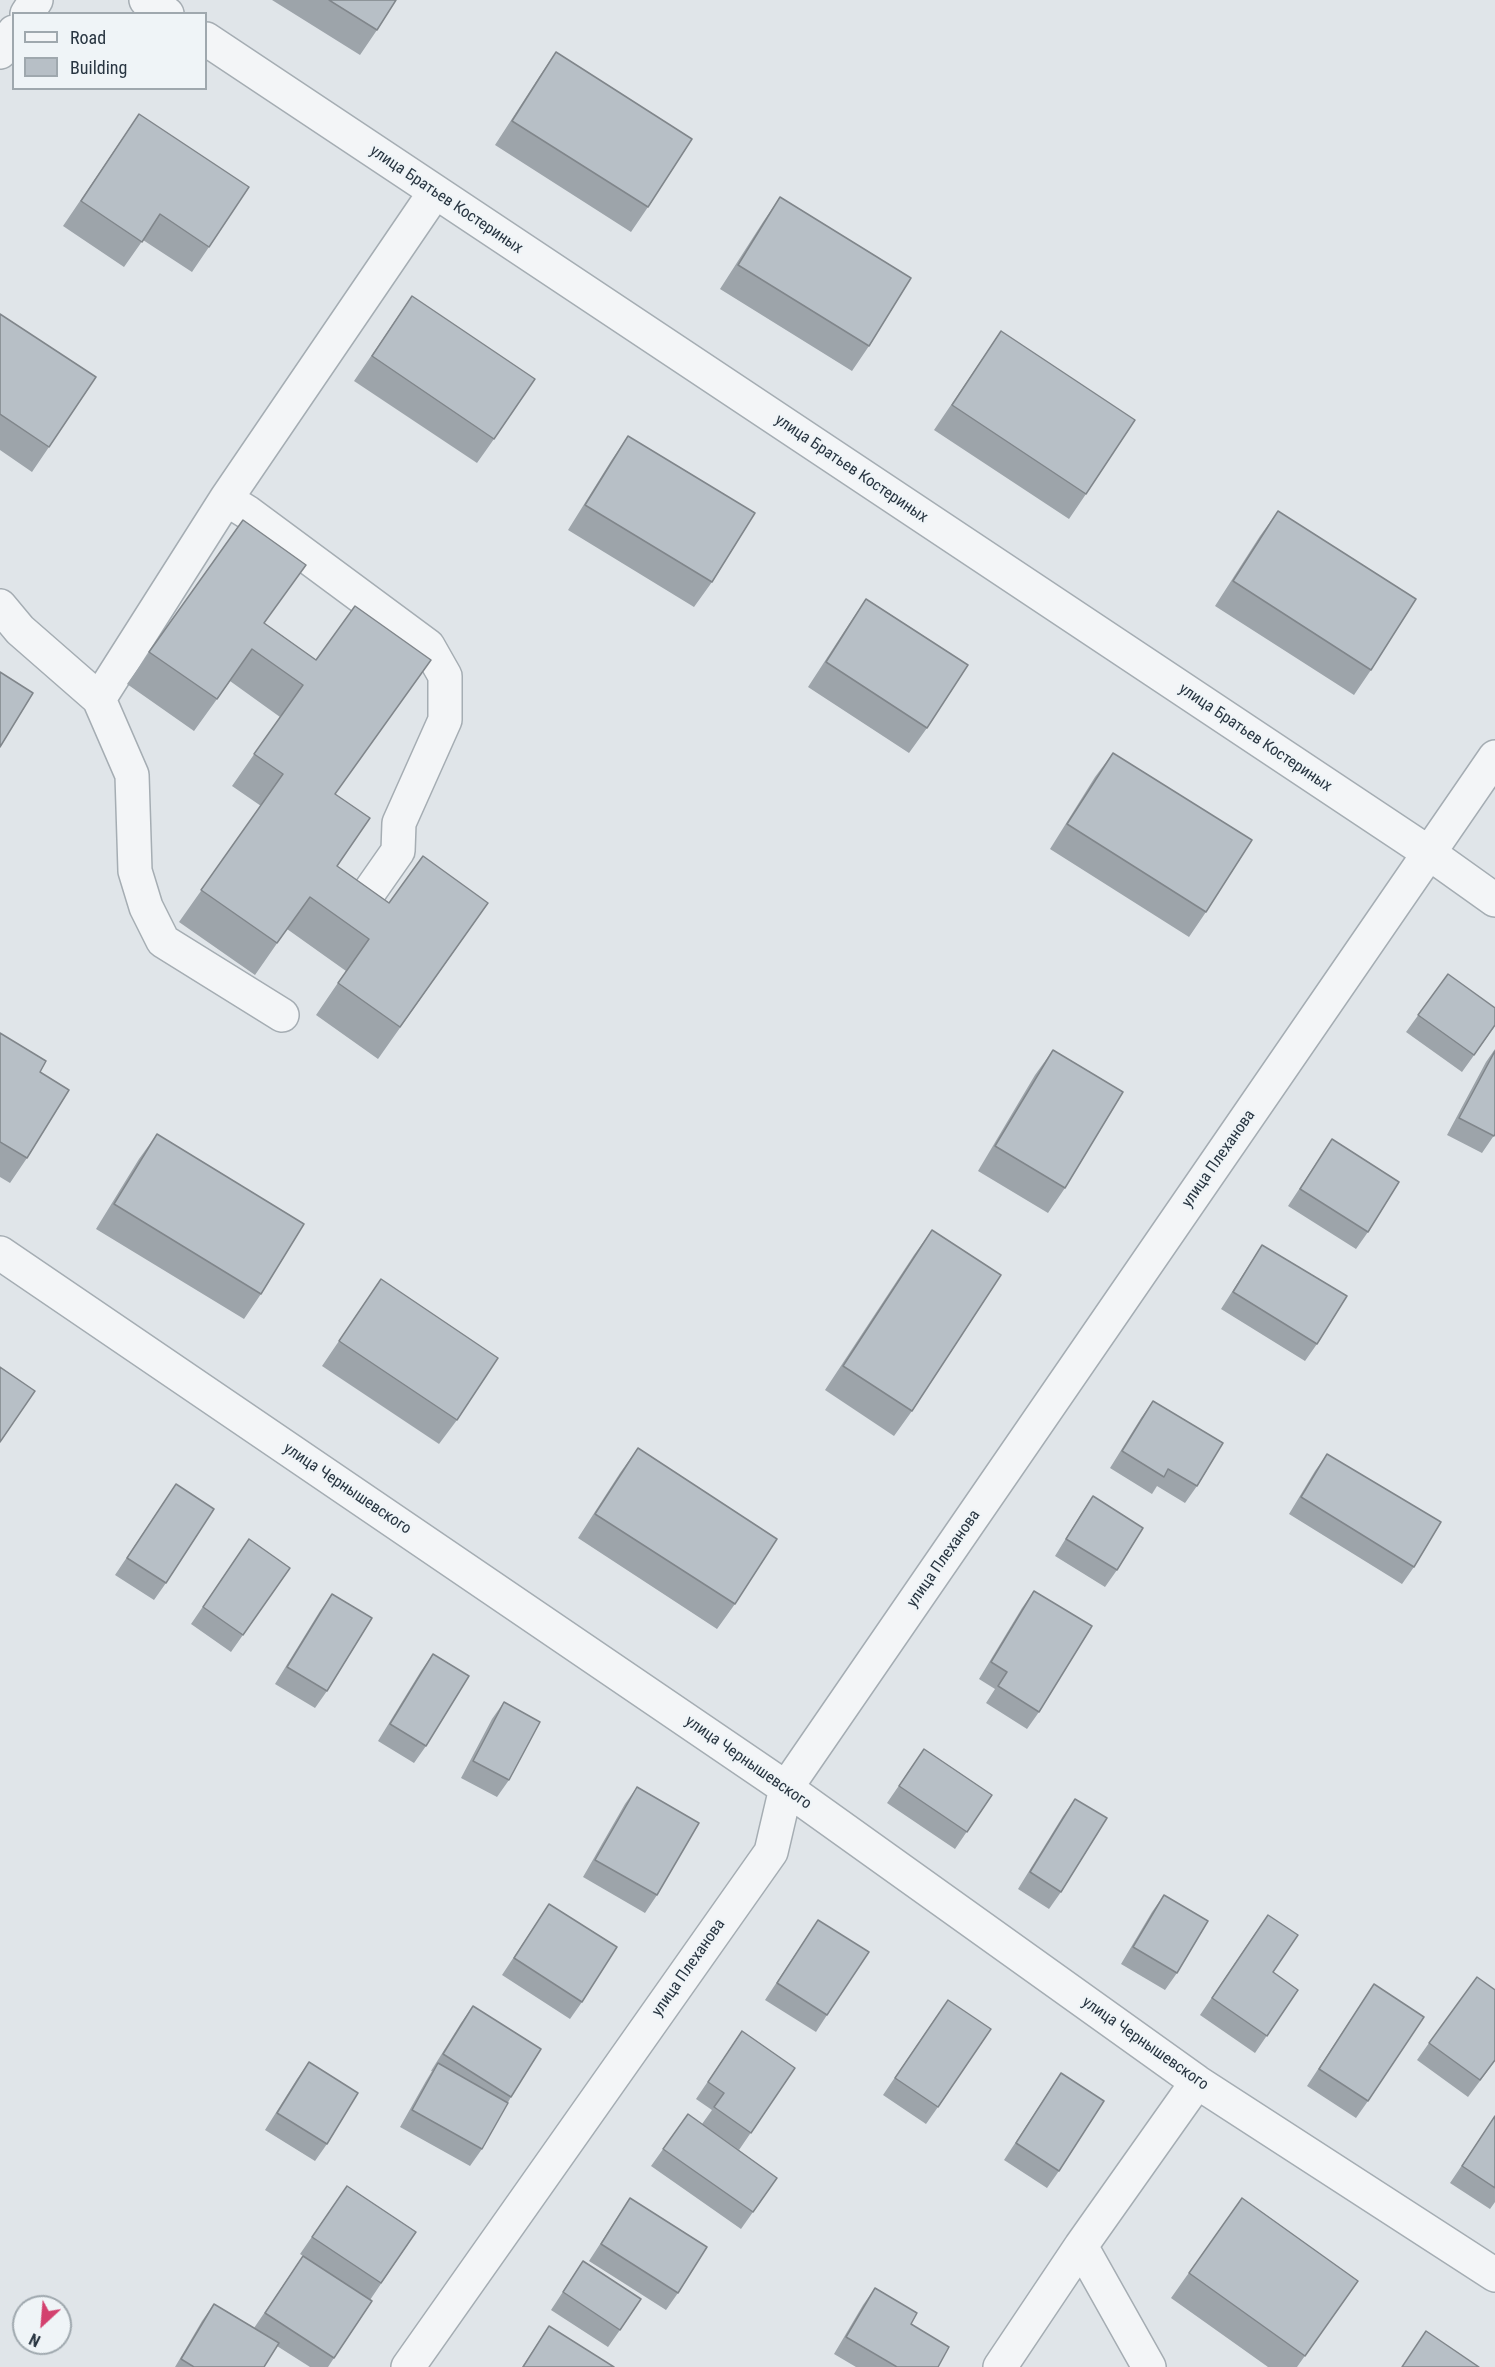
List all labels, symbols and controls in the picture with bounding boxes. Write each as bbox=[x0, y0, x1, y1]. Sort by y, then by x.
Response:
legend bbox=[12, 12, 207, 90]
text: Road bbox=[70, 27, 106, 48]
text: Building bbox=[70, 57, 127, 78]
street label: улица Братьев Костериных bbox=[366, 142, 526, 258]
street label: улица Братьев Костериных bbox=[771, 411, 931, 527]
street label: улица Братьев Костериных bbox=[1175, 680, 1335, 796]
street label: улица Плеханова bbox=[1178, 1107, 1260, 1211]
street label: улица Чернышевского bbox=[279, 1439, 415, 1539]
street label: улица Плеханова bbox=[903, 1507, 985, 1611]
street label: улица Чернышевского bbox=[681, 1712, 815, 1814]
street label: улица Плеханова bbox=[648, 1916, 730, 2020]
street label: улица Чернышевского bbox=[1078, 1993, 1212, 2095]
north arrow bbox=[12, 2295, 72, 2355]
text: N bbox=[26, 2329, 43, 2351]

